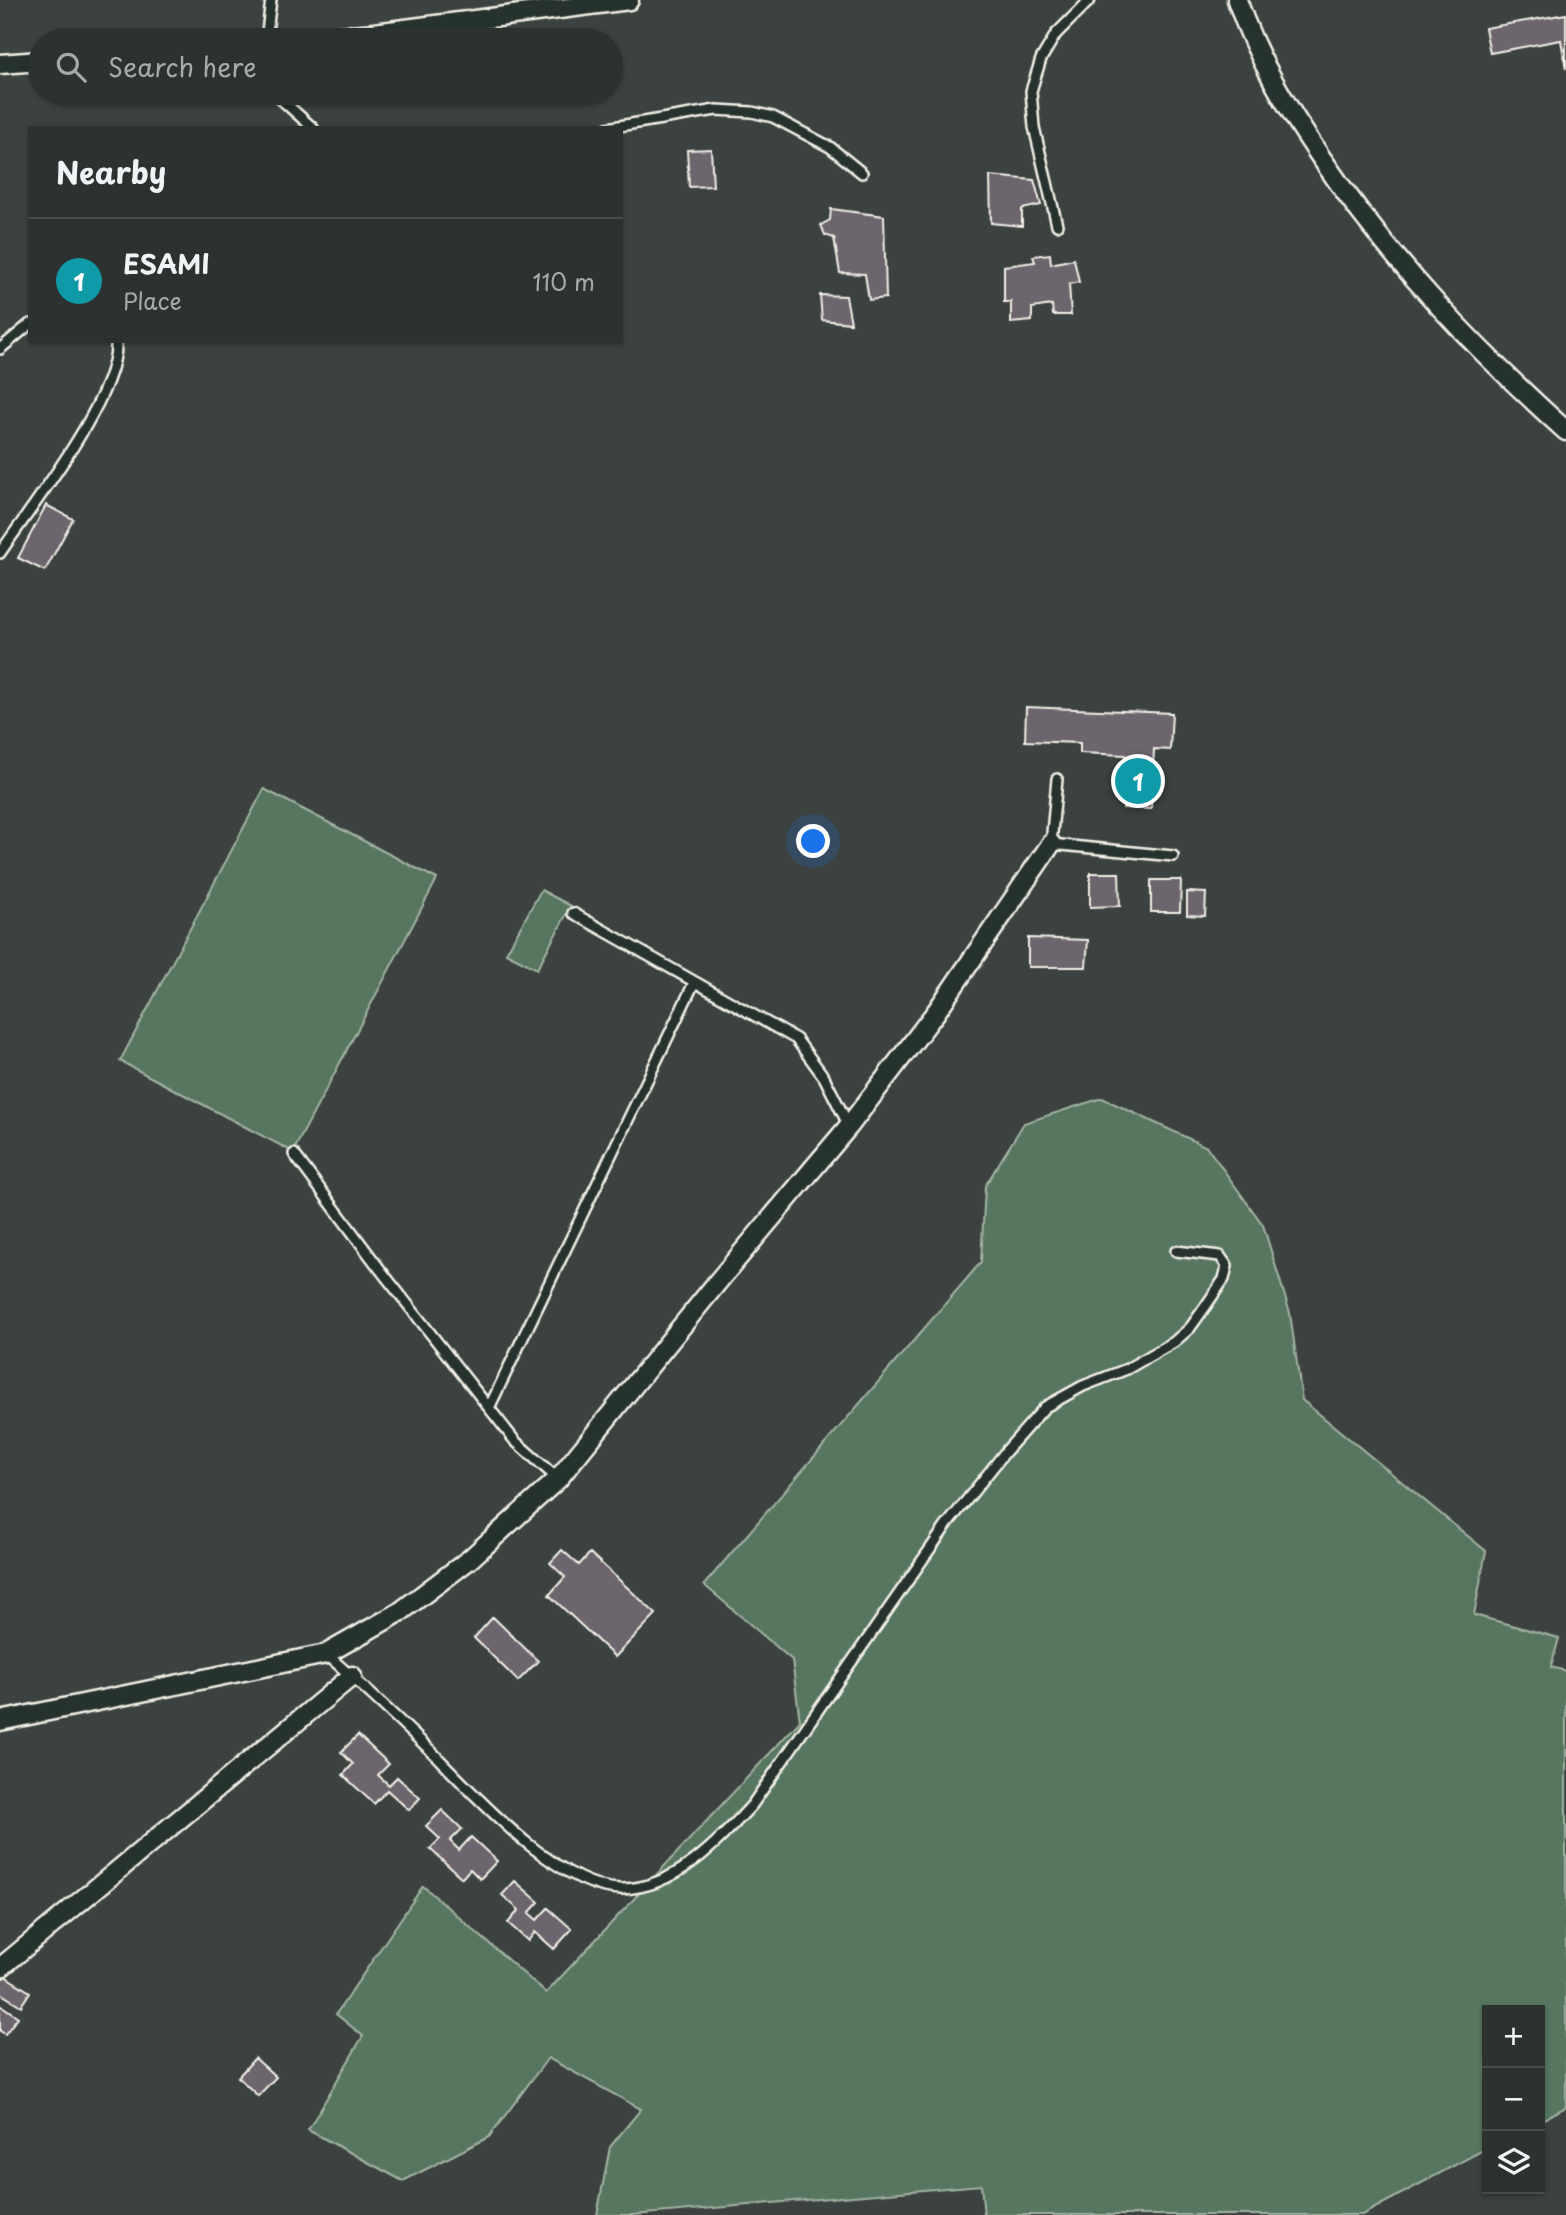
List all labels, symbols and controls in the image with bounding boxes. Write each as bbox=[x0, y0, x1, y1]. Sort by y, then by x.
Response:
search box bbox=[28, 28, 623, 105]
text: Search here bbox=[108, 47, 257, 86]
icon: search bbox=[52, 48, 90, 86]
text: Nearby bbox=[56, 149, 166, 194]
text: ESAMI bbox=[123, 244, 210, 283]
text: 1 bbox=[74, 264, 85, 299]
text: 110 m bbox=[533, 264, 595, 299]
text: Place bbox=[123, 283, 182, 318]
pin: 1 bbox=[1115, 755, 1161, 807]
your location bbox=[796, 824, 830, 858]
map controls bbox=[1482, 2005, 1545, 2194]
button: + bbox=[1482, 2005, 1545, 2068]
button: − bbox=[1482, 2068, 1545, 2131]
button: layers bbox=[1482, 2131, 1545, 2194]

